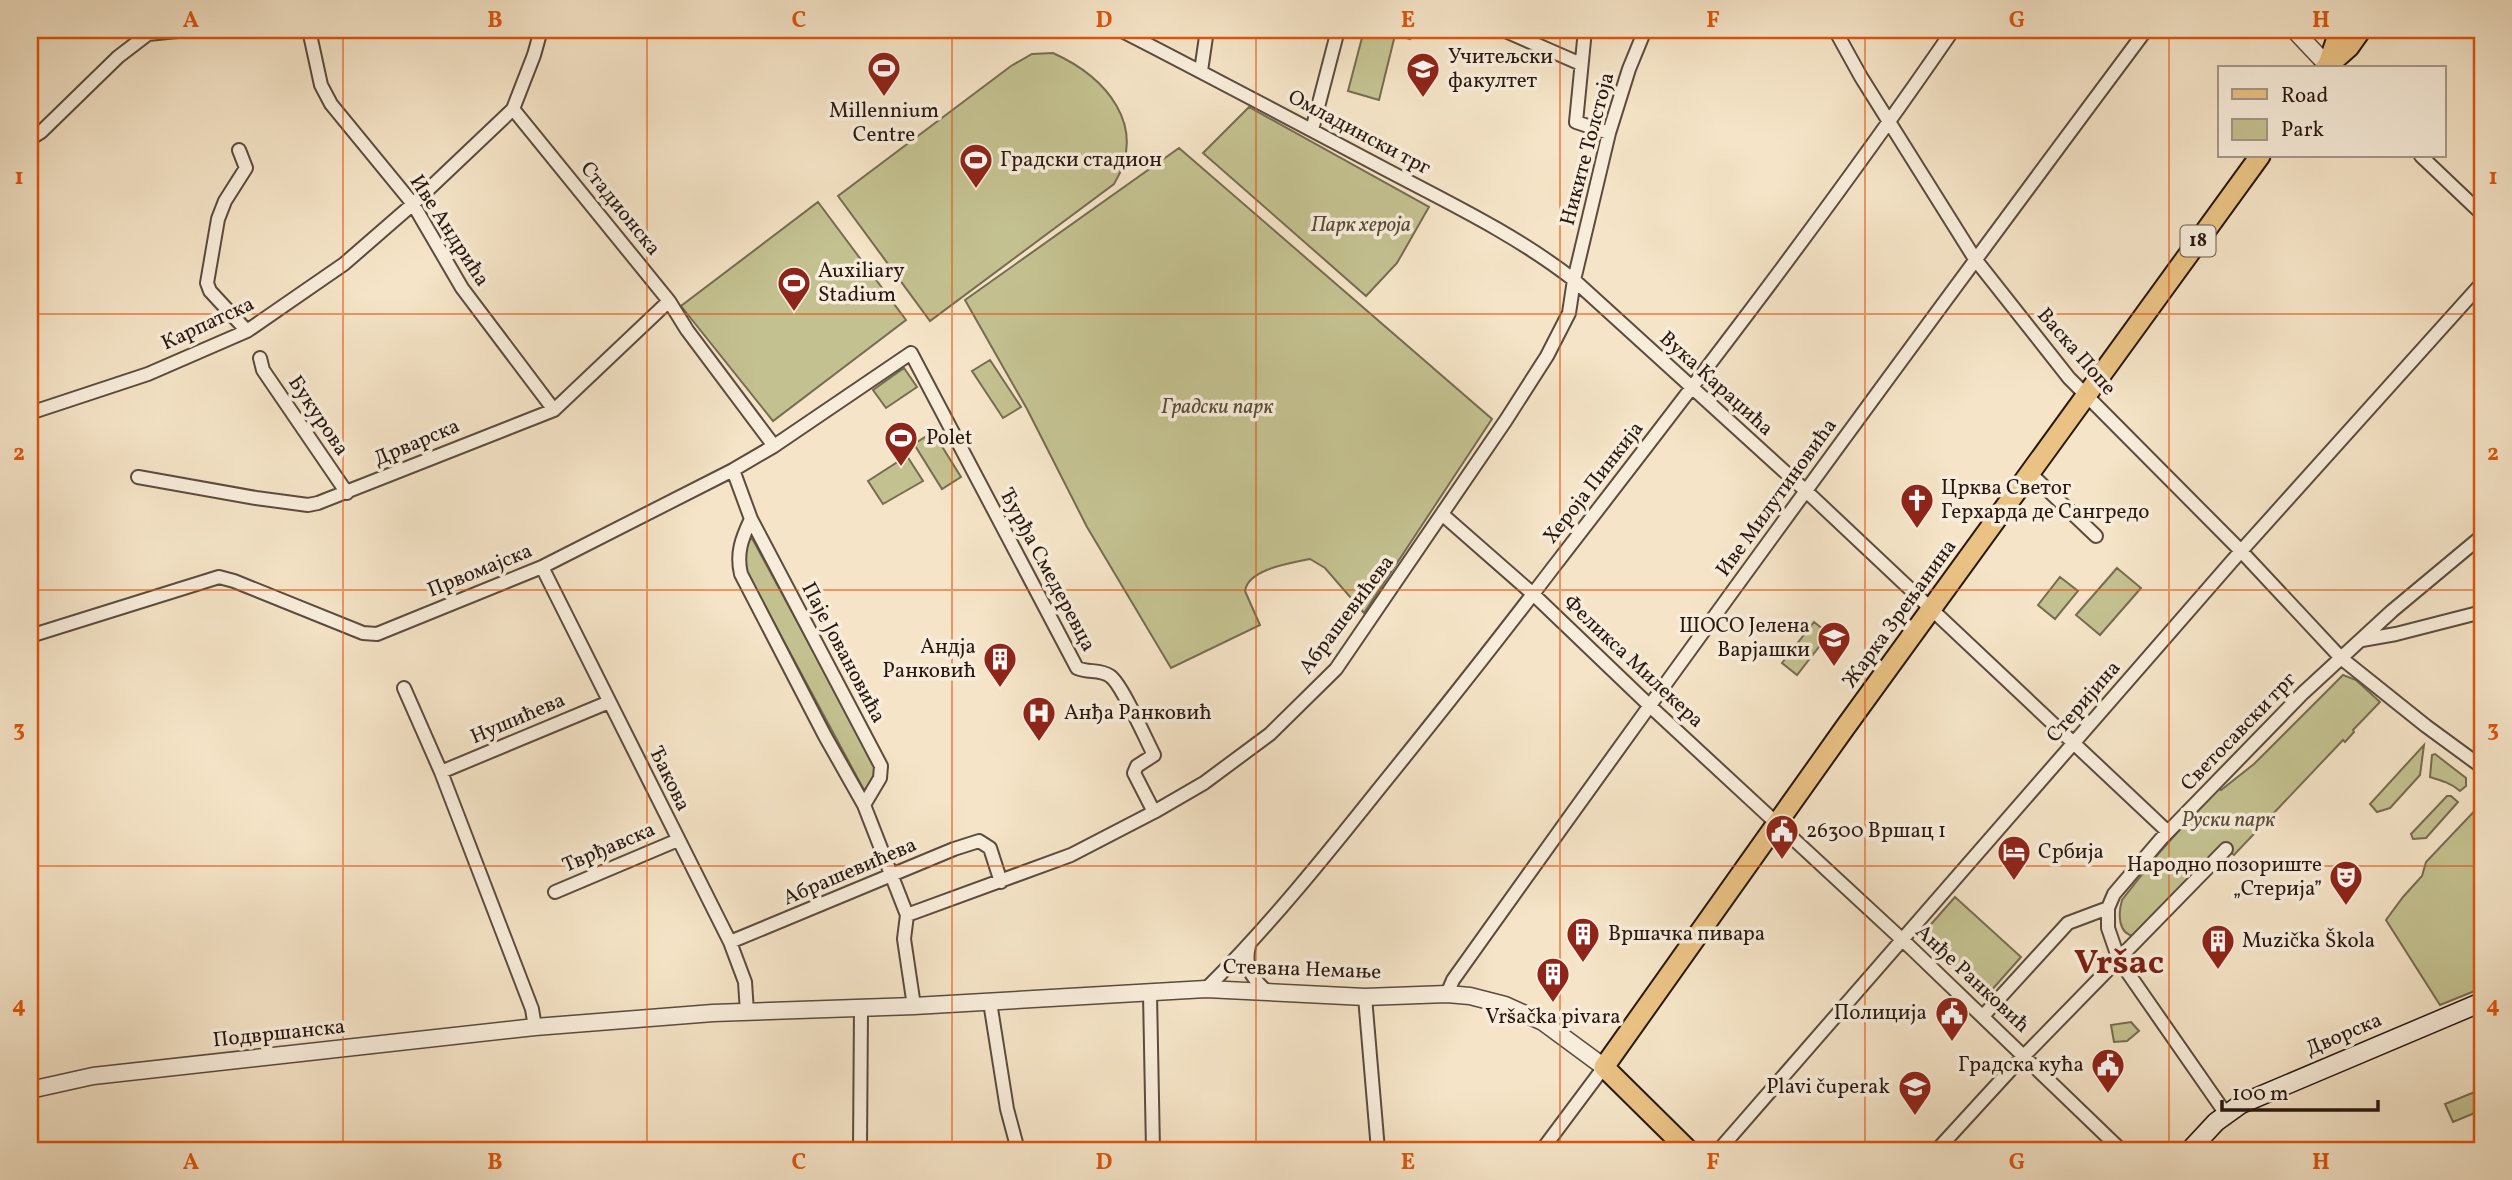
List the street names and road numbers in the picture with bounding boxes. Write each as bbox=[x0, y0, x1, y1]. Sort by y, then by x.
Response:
street label: Никите Толстоја bbox=[1554, 69, 1622, 229]
street label: Омладински трг bbox=[1282, 83, 1436, 183]
street label: Стадионска bbox=[573, 156, 667, 262]
street label: Иве Андрића bbox=[402, 169, 496, 293]
road number: 18 bbox=[2180, 226, 2216, 256]
street label: Карпатска bbox=[157, 290, 259, 358]
street label: Васка Попе bbox=[2030, 302, 2122, 402]
street label: Вука Караџића bbox=[1652, 325, 1780, 443]
street label: Букурова bbox=[281, 370, 355, 462]
street label: Дрварска bbox=[370, 412, 464, 474]
street label: Иве Милутиновића bbox=[1710, 413, 1844, 583]
street label: Хероја Пинкија bbox=[1537, 416, 1651, 550]
street label: Ђурђа Смедеревца bbox=[992, 483, 1102, 657]
street label: Жарка Зрењанина bbox=[1836, 534, 1964, 694]
street label: Првомајска bbox=[423, 537, 537, 605]
street label: Абрашевићева bbox=[1292, 549, 1402, 681]
street label: Паје Јовановића bbox=[794, 577, 892, 729]
street label: Феликса Милекера bbox=[1556, 589, 1710, 735]
street label: Стеријина bbox=[2040, 655, 2128, 749]
street label: Светосавски трг bbox=[2175, 666, 2303, 798]
street label: Нушићева bbox=[466, 686, 570, 752]
street label: Ђакова bbox=[641, 742, 697, 816]
street label: Тврђавска bbox=[558, 815, 660, 881]
street label: Абрашевићева bbox=[779, 831, 921, 913]
street label: Анђе Ранковић bbox=[1908, 918, 2036, 1040]
street label: Стевана Немање bbox=[1222, 953, 1382, 987]
street label: Дворска bbox=[2301, 1006, 2387, 1064]
street label: Подвршанска bbox=[211, 1013, 347, 1055]

